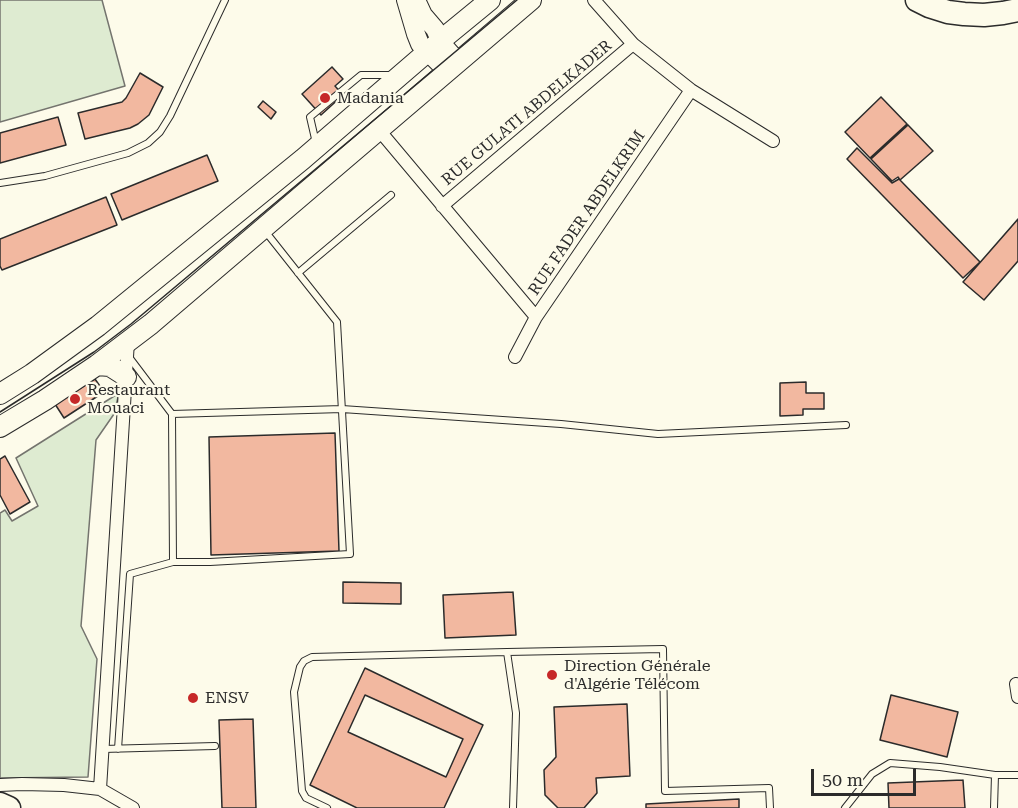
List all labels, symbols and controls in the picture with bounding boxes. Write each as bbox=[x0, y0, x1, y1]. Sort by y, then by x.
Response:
street label: RUE GULATI ABDELKADER bbox=[438, 36, 616, 190]
place label: Madania bbox=[337, 88, 404, 108]
marker: Madania bbox=[318, 91, 332, 105]
street label: RUE FADER ABDELKRIM bbox=[525, 127, 649, 299]
place label: Restaurant Mouaci bbox=[87, 380, 170, 418]
marker: Restaurant Mouaci bbox=[68, 392, 82, 406]
place label: Direction Générale d'Algérie Télécom bbox=[564, 656, 710, 694]
marker: Direction Générale d'Algérie Télécom bbox=[545, 668, 559, 682]
place label: ENSV bbox=[205, 688, 249, 708]
marker: ENSV bbox=[186, 691, 200, 705]
scale bar bbox=[814, 757, 919, 795]
text: 50 m bbox=[822, 769, 863, 790]

